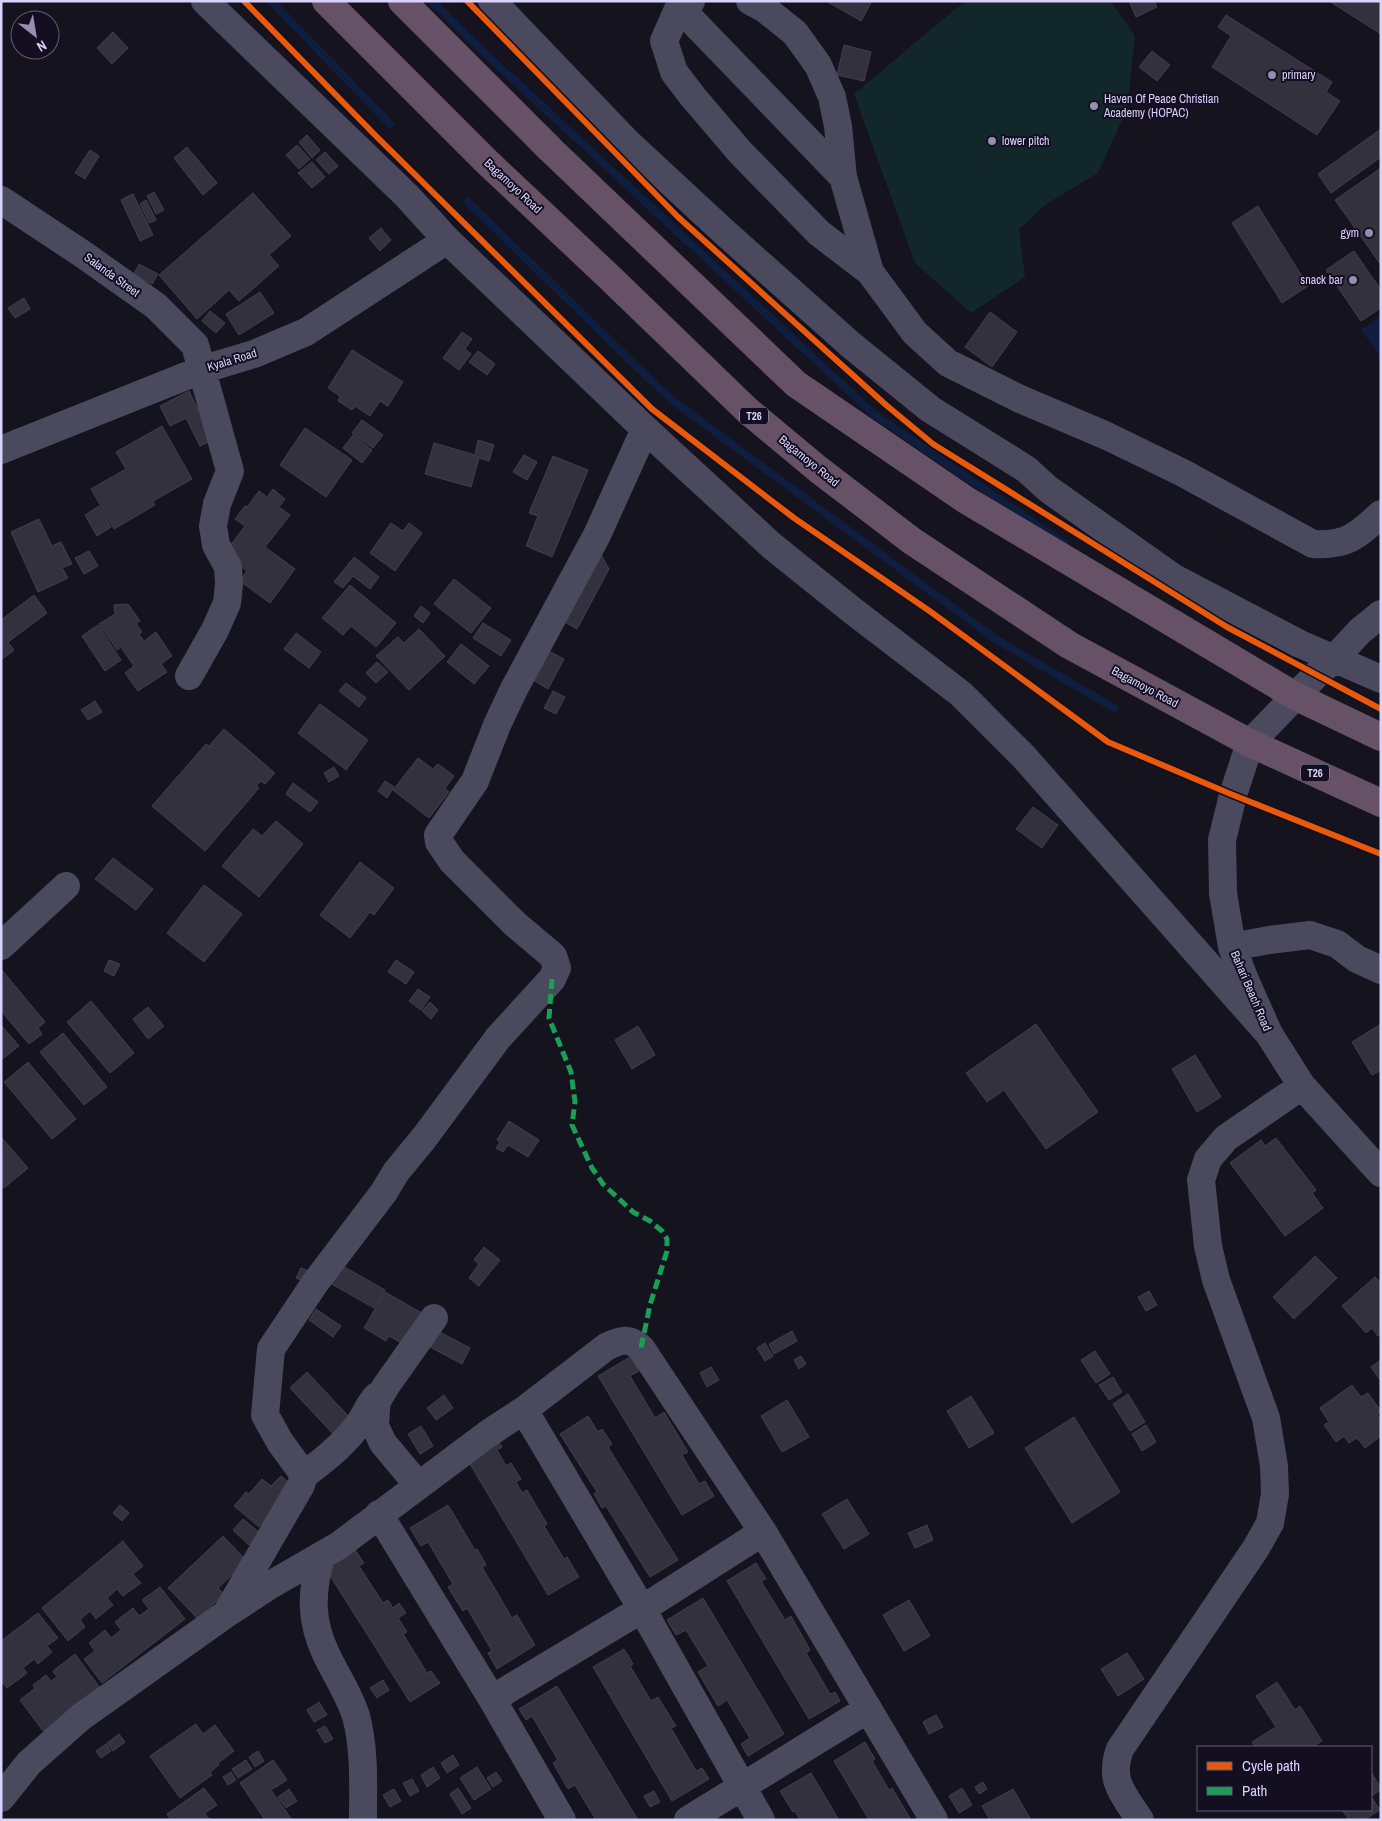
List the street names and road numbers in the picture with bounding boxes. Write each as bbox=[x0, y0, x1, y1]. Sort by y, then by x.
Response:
street label: Bagamoyo Road bbox=[481, 155, 545, 217]
street label: Salanda Street bbox=[81, 249, 143, 301]
street label: Kyala Road bbox=[205, 345, 259, 375]
road number: T26 bbox=[740, 408, 768, 424]
street label: Bagamoyo Road bbox=[775, 432, 843, 490]
street label: Bagamoyo Road bbox=[1109, 663, 1181, 711]
road number: T26 bbox=[1301, 764, 1329, 781]
street label: Bahari Beach Road bbox=[1227, 948, 1275, 1034]

